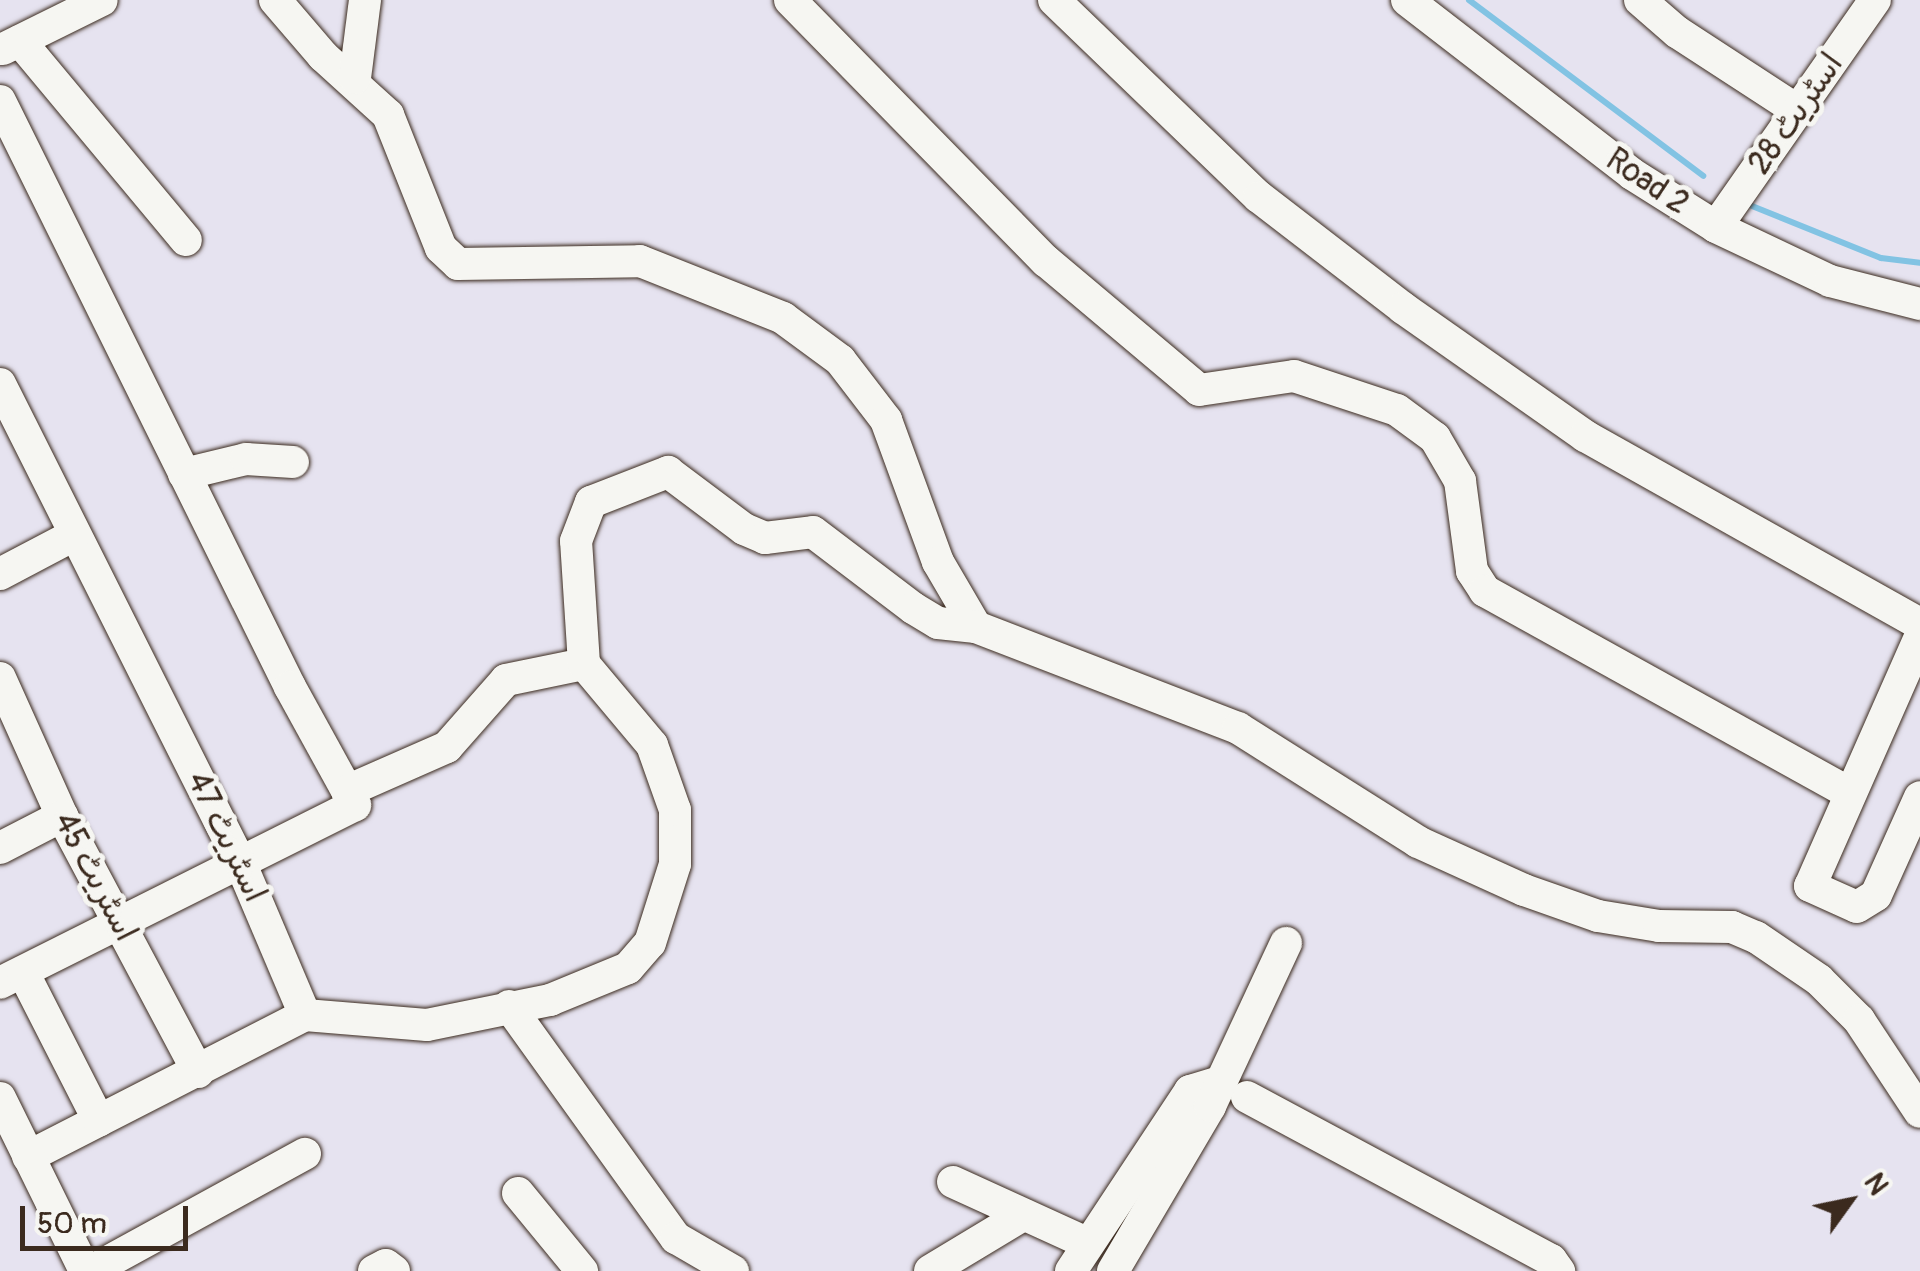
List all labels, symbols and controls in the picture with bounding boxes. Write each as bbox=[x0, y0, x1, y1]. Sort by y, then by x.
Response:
street label: اسٹریٹ 28 bbox=[1741, 46, 1851, 182]
street label: Road 2 bbox=[1598, 141, 1696, 223]
street label: اسٹریٹ 47 bbox=[178, 766, 274, 908]
street label: اسٹریٹ 45 bbox=[45, 806, 145, 948]
north arrow bbox=[1800, 1151, 1900, 1251]
text: N bbox=[1856, 1167, 1895, 1202]
scale bar bbox=[25, 1186, 192, 1248]
text: 50 m bbox=[37, 1205, 107, 1242]

